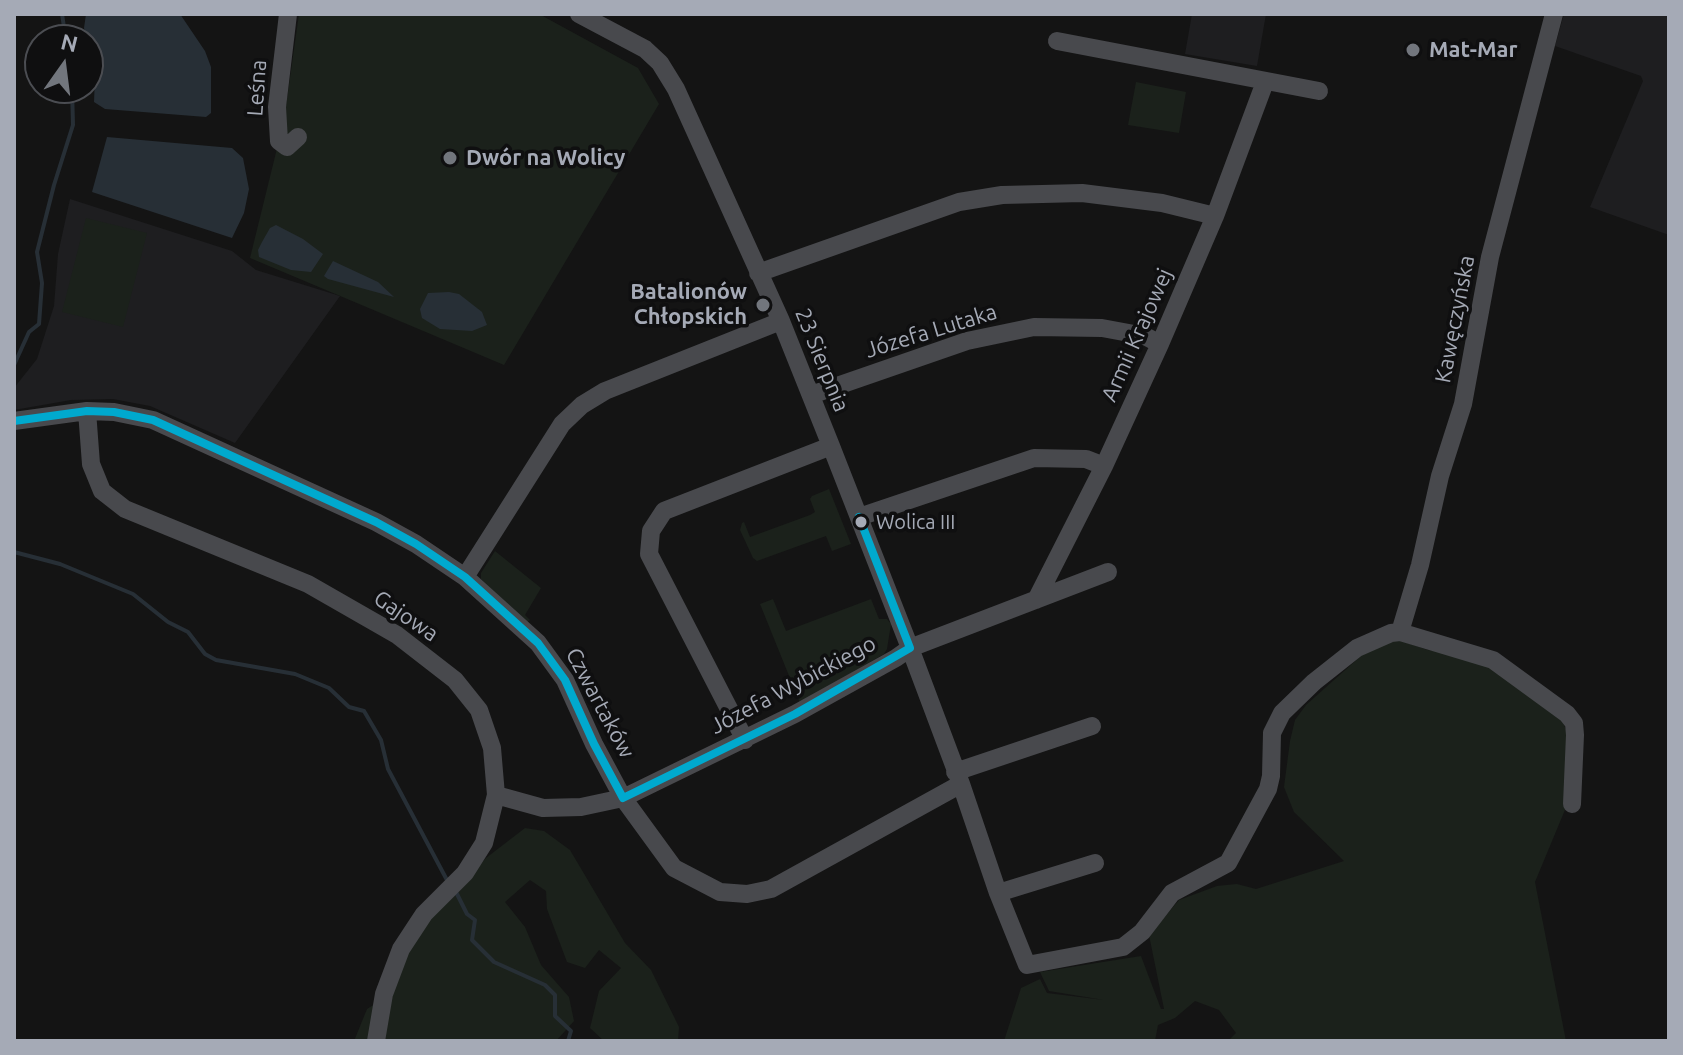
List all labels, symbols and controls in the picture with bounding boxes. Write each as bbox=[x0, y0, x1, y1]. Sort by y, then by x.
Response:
north arrow bbox=[24, 24, 104, 104]
text: N bbox=[58, 28, 80, 56]
place label: Mat-Mar bbox=[1429, 37, 1517, 63]
marker: Mat-Mar bbox=[1404, 41, 1422, 59]
street label: Leśna bbox=[242, 59, 272, 117]
place label: Dwór na Wolicy bbox=[466, 145, 625, 171]
marker: Dwór na Wolicy bbox=[441, 149, 459, 167]
street label: Kawęczyńska bbox=[1430, 253, 1480, 385]
street label: Armii Krajowej bbox=[1096, 264, 1178, 406]
place label: Batalionów Chłopskich bbox=[630, 279, 747, 330]
marker: Batalionów Chłopskich bbox=[754, 296, 772, 314]
street label: Józefa Lutaka bbox=[862, 298, 1000, 364]
street label: 23 Sierpnia bbox=[789, 304, 855, 416]
place label: Wolica III bbox=[876, 510, 955, 534]
marker: Wolica III bbox=[853, 514, 869, 530]
street label: Gajowa bbox=[369, 585, 443, 647]
street label: Józefa Wybickiego bbox=[706, 630, 880, 740]
street label: Czwartaków bbox=[560, 643, 640, 763]

